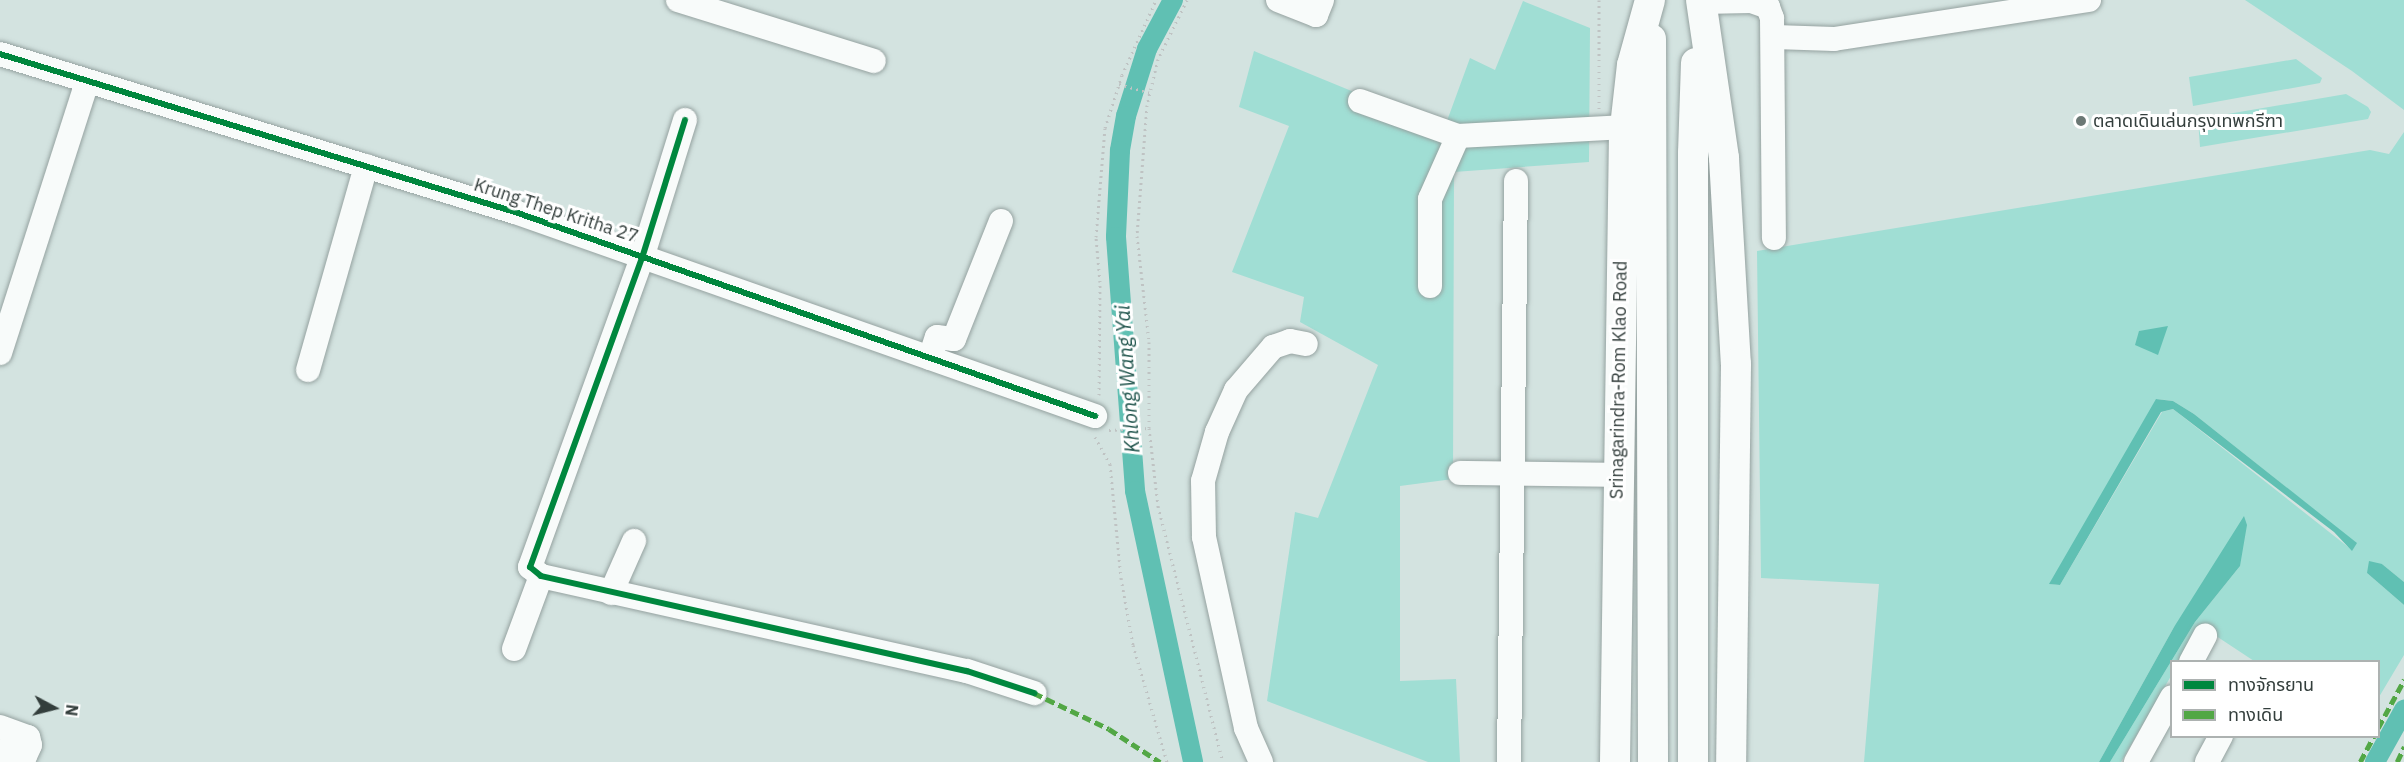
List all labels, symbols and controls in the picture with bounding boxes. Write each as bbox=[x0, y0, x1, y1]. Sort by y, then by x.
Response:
place label: ตลาดเดินเล่นกรุงเทพกรีฑา bbox=[2093, 110, 2283, 132]
marker: ตลาดเดินเล่นกรุงเทพกรีฑา bbox=[2074, 114, 2088, 128]
street label: Krung Thep Kritha 27 bbox=[471, 174, 641, 248]
street label: Srinagarindra-Rom Klao Road bbox=[1606, 261, 1632, 499]
water label: Khlong Wang Yai bbox=[1110, 304, 1144, 454]
legend bbox=[2170, 660, 2380, 738]
text: ทางจักรยาน bbox=[2228, 673, 2314, 696]
north arrow bbox=[24, 678, 84, 738]
text: N bbox=[61, 703, 82, 717]
text: ทางเดิน bbox=[2228, 703, 2283, 726]

